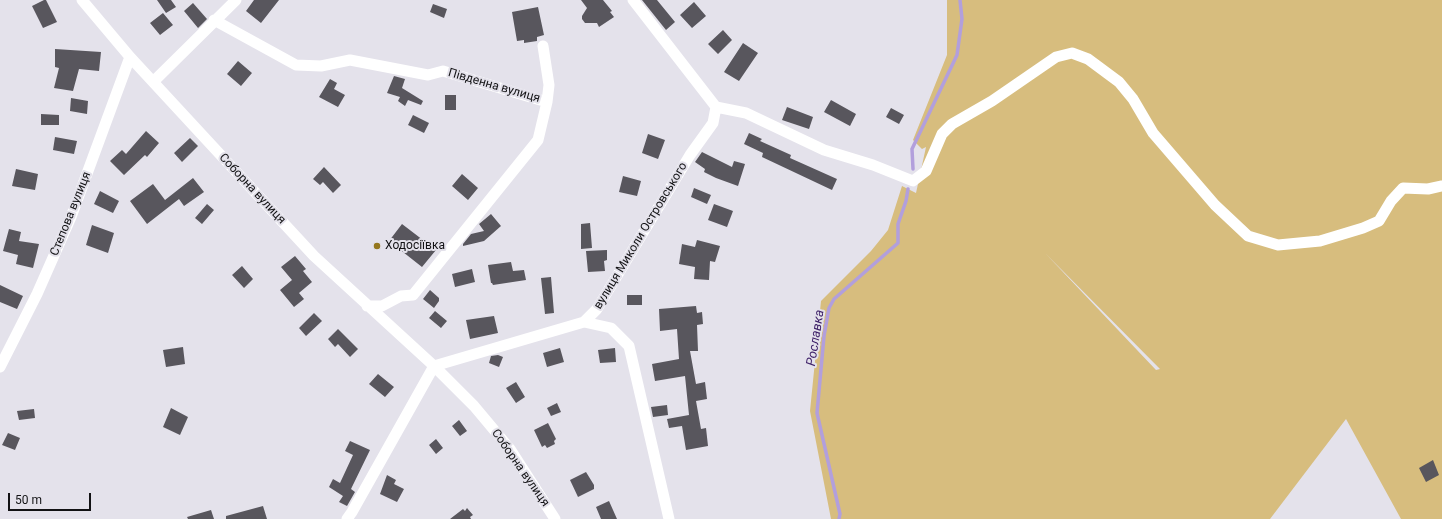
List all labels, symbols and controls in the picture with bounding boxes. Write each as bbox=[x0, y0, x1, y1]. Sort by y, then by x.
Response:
street label: Південна вулиця bbox=[446, 66, 542, 106]
street label: Соборна вулиця bbox=[216, 151, 288, 227]
street label: вулиця Миколи Островського bbox=[591, 160, 691, 312]
street label: Степова вулиця bbox=[48, 170, 94, 258]
place label: Ходосіївка bbox=[385, 239, 445, 253]
marker: Ходосіївка bbox=[372, 241, 382, 251]
water label: Рославка bbox=[804, 309, 828, 367]
street label: Соборна вулиця bbox=[488, 427, 552, 509]
scale bar bbox=[10, 485, 93, 511]
text: 50 m bbox=[15, 493, 42, 507]

